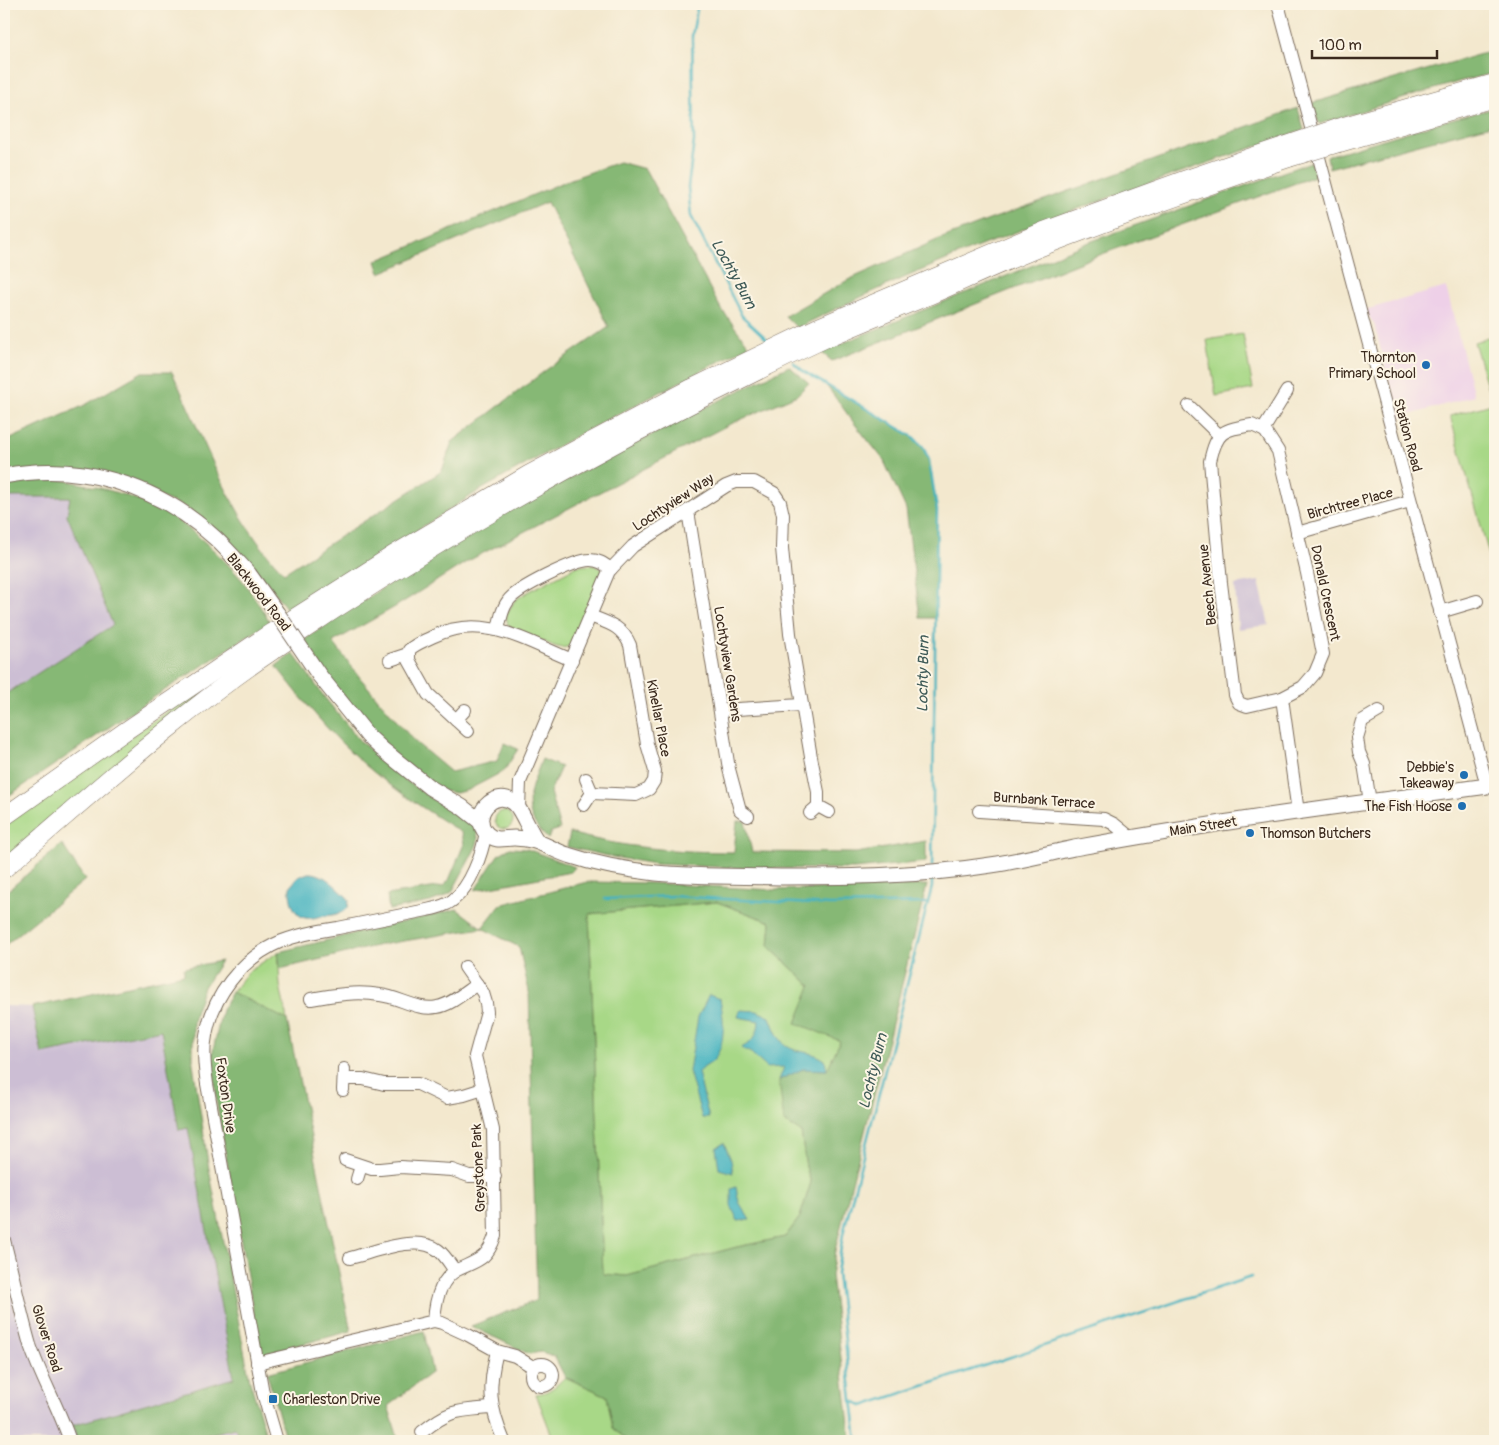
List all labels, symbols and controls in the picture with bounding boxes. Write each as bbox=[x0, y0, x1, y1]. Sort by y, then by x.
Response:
scale bar bbox=[1312, 28, 1436, 60]
text: 100 m bbox=[1319, 36, 1362, 55]
water label: Lochty Burn bbox=[707, 236, 761, 314]
place label: Thornton Primary School bbox=[1328, 349, 1416, 382]
marker: Thornton Primary School bbox=[1420, 359, 1432, 371]
street label: Station Road bbox=[1390, 397, 1426, 474]
street label: Lochtyview Way bbox=[630, 470, 717, 535]
street label: Birchtree Place bbox=[1305, 484, 1395, 523]
street label: Beech Avenue bbox=[1195, 543, 1220, 626]
street label: Donald Crescent bbox=[1307, 544, 1344, 643]
street label: Blackwood Road bbox=[223, 550, 294, 635]
street label: Lochtyview Gardens bbox=[710, 605, 745, 724]
water label: Lochty Burn bbox=[913, 634, 934, 713]
street label: Kinellar Place bbox=[643, 678, 674, 758]
place label: Debbie's Takeaway bbox=[1399, 759, 1455, 792]
marker: Debbie's Takeaway bbox=[1458, 769, 1470, 781]
street label: Burnbank Terrace bbox=[992, 788, 1096, 813]
place label: The Fish Hoose bbox=[1364, 798, 1452, 815]
marker: The Fish Hoose bbox=[1456, 800, 1468, 812]
street label: Main Street bbox=[1168, 813, 1238, 840]
place label: Thomson Butchers bbox=[1260, 825, 1371, 842]
marker: Thomson Butchers bbox=[1244, 827, 1256, 839]
water label: Lochty Burn bbox=[855, 1030, 892, 1111]
street label: Foxton Drive bbox=[212, 1056, 239, 1134]
street label: Greystone Park bbox=[468, 1123, 489, 1213]
street label: Glover Road bbox=[28, 1302, 66, 1374]
place label: Charleston Drive bbox=[283, 1391, 380, 1408]
marker: Charleston Drive bbox=[267, 1393, 279, 1405]

